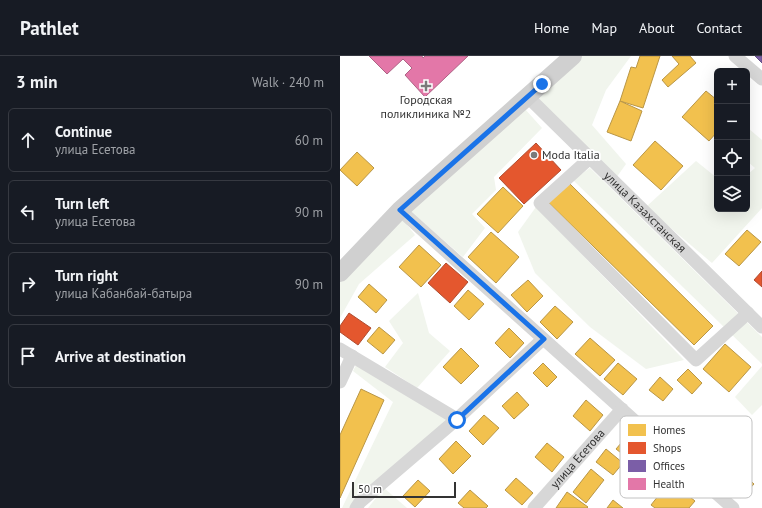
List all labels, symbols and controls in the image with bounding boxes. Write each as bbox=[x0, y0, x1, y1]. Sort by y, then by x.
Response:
text: Pathlet bbox=[20, 16, 79, 40]
text: Home bbox=[534, 19, 569, 37]
text: Map bbox=[591, 19, 617, 37]
text: About bbox=[639, 19, 675, 37]
text: Contact bbox=[697, 19, 742, 37]
map controls bbox=[714, 68, 750, 212]
button: + bbox=[714, 68, 750, 104]
text: 3 min bbox=[16, 71, 57, 93]
text: Walk · 240 m bbox=[252, 74, 324, 91]
route end bbox=[533, 75, 551, 93]
marker: Городская поликлиника №2 bbox=[420, 80, 432, 92]
place label: Городская поликлиника №2 bbox=[381, 92, 471, 121]
button: − bbox=[714, 104, 750, 140]
text: Continue bbox=[55, 122, 112, 141]
icon: ahead bbox=[17, 129, 39, 151]
text: 60 m bbox=[295, 132, 323, 149]
button: locate bbox=[714, 140, 750, 176]
text: улица Есетова bbox=[55, 141, 136, 158]
place label: Moda Italia bbox=[542, 147, 600, 162]
marker: Moda Italia bbox=[529, 150, 539, 160]
street label: улица Казахстанская bbox=[601, 168, 690, 255]
button: layers bbox=[714, 176, 750, 212]
text: Turn left bbox=[55, 194, 109, 213]
icon: left bbox=[17, 201, 39, 223]
text: 90 m bbox=[295, 204, 323, 221]
text: улица Есетова bbox=[55, 213, 136, 230]
text: Turn right bbox=[55, 266, 118, 285]
icon: right bbox=[17, 273, 39, 295]
text: 90 m bbox=[295, 276, 323, 293]
text: улица Кабанбай-батыра bbox=[55, 285, 192, 302]
icon: arrive bbox=[17, 345, 39, 367]
text: Arrive at destination bbox=[55, 347, 186, 366]
route start bbox=[448, 411, 466, 429]
legend bbox=[620, 416, 752, 498]
text: Homes bbox=[653, 423, 686, 437]
street label: улица Есетова bbox=[547, 425, 608, 491]
text: Shops bbox=[653, 441, 682, 455]
text: Offices bbox=[653, 459, 685, 473]
text: Health bbox=[653, 477, 684, 491]
scale bar bbox=[352, 480, 456, 499]
text: 50 m bbox=[358, 482, 382, 496]

